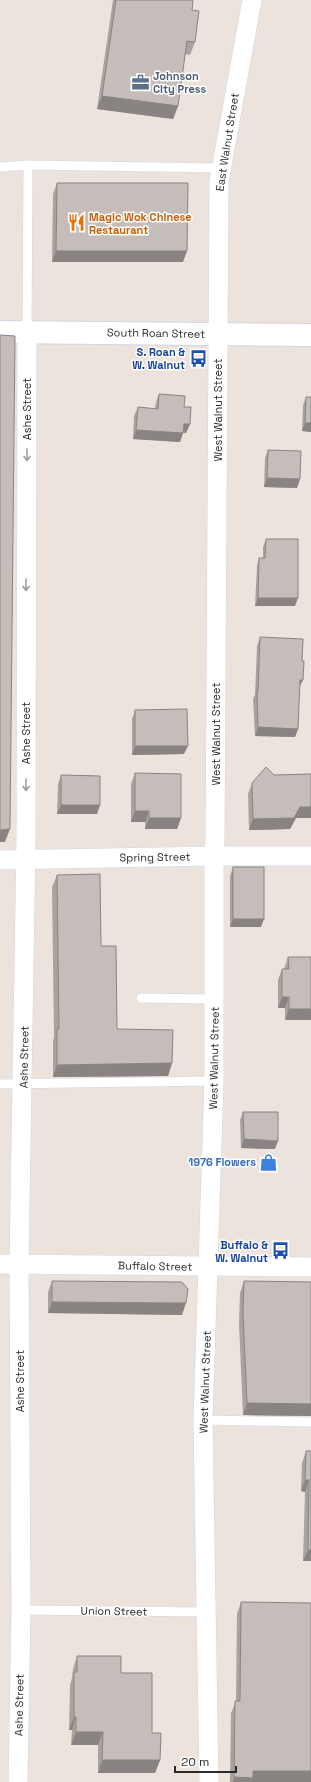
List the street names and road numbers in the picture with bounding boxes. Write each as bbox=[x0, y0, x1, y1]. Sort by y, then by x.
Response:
street label: East Walnut Street bbox=[212, 92, 242, 192]
street label: South Roan Street bbox=[107, 325, 205, 341]
street label: West Walnut Street bbox=[211, 359, 225, 461]
street label: Ashe Street bbox=[20, 378, 34, 440]
street label: West Walnut Street bbox=[209, 683, 223, 785]
street label: Ashe Street bbox=[19, 702, 33, 764]
street label: Spring Street bbox=[119, 849, 191, 865]
street label: West Walnut Street bbox=[206, 1006, 222, 1110]
street label: Ashe Street bbox=[16, 1026, 32, 1088]
street label: Buffalo Street bbox=[118, 1258, 192, 1274]
street label: West Walnut Street bbox=[196, 1330, 214, 1434]
street label: Ashe Street bbox=[13, 1350, 27, 1412]
street label: Union Street bbox=[81, 1603, 147, 1619]
street label: Ashe Street bbox=[11, 1674, 27, 1736]

